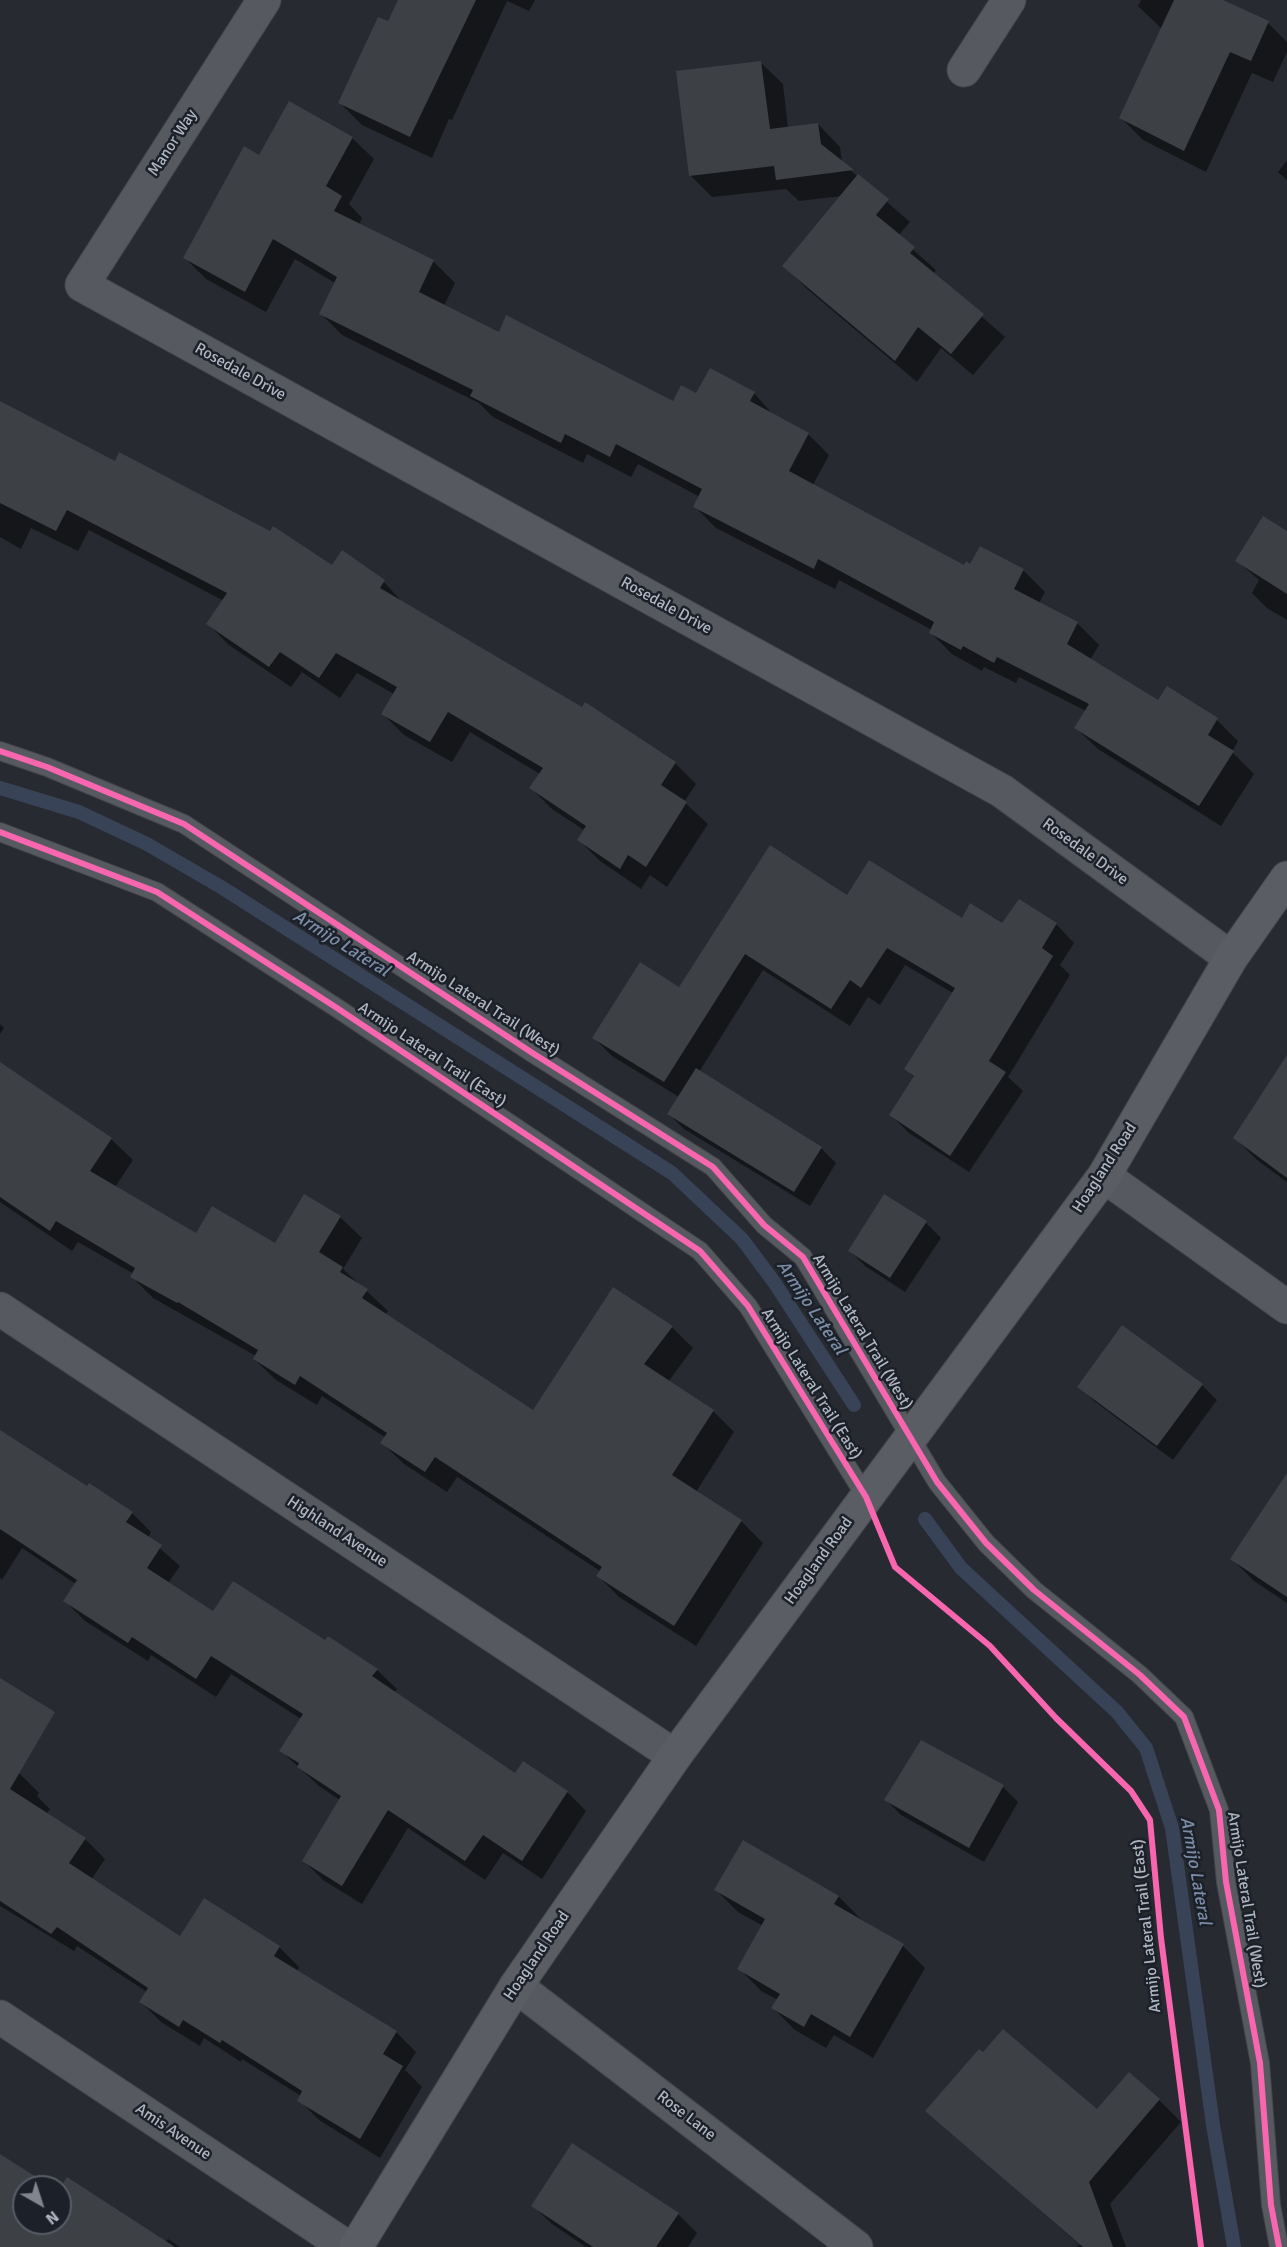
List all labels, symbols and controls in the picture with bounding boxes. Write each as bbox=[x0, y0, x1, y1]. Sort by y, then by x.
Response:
street label: Manor Way bbox=[144, 106, 202, 180]
street label: Rosedale Drive bbox=[191, 339, 289, 405]
street label: Rosedale Drive bbox=[617, 573, 715, 639]
street label: Rosedale Drive bbox=[1038, 815, 1132, 889]
water label: Armijo Lateral bbox=[289, 906, 393, 982]
street label: Armijo Lateral Trail (West) bbox=[403, 947, 563, 1061]
street label: Armijo Lateral Trail (East) bbox=[354, 998, 510, 1112]
street label: Hoagland Road bbox=[1069, 1119, 1141, 1217]
street label: Armijo Lateral Trail (West) bbox=[808, 1251, 916, 1413]
water label: Armijo Lateral bbox=[771, 1257, 851, 1359]
street label: Armijo Lateral Trail (East) bbox=[757, 1305, 865, 1463]
street label: Highland Avenue bbox=[283, 1492, 391, 1572]
street label: Hoagland Road bbox=[781, 1514, 857, 1608]
street label: Armijo Lateral Trail (West) bbox=[1223, 1810, 1269, 1990]
water label: Armijo Lateral bbox=[1175, 1815, 1215, 1927]
street label: Armijo Lateral Trail (East) bbox=[1128, 1838, 1166, 2014]
street label: Hoagland Road bbox=[500, 1908, 574, 2004]
street label: Rose Lane bbox=[653, 2087, 719, 2145]
street label: Amis Avenue bbox=[131, 2100, 215, 2164]
north arrow bbox=[12, 2175, 72, 2235]
text: N bbox=[41, 2206, 63, 2229]

